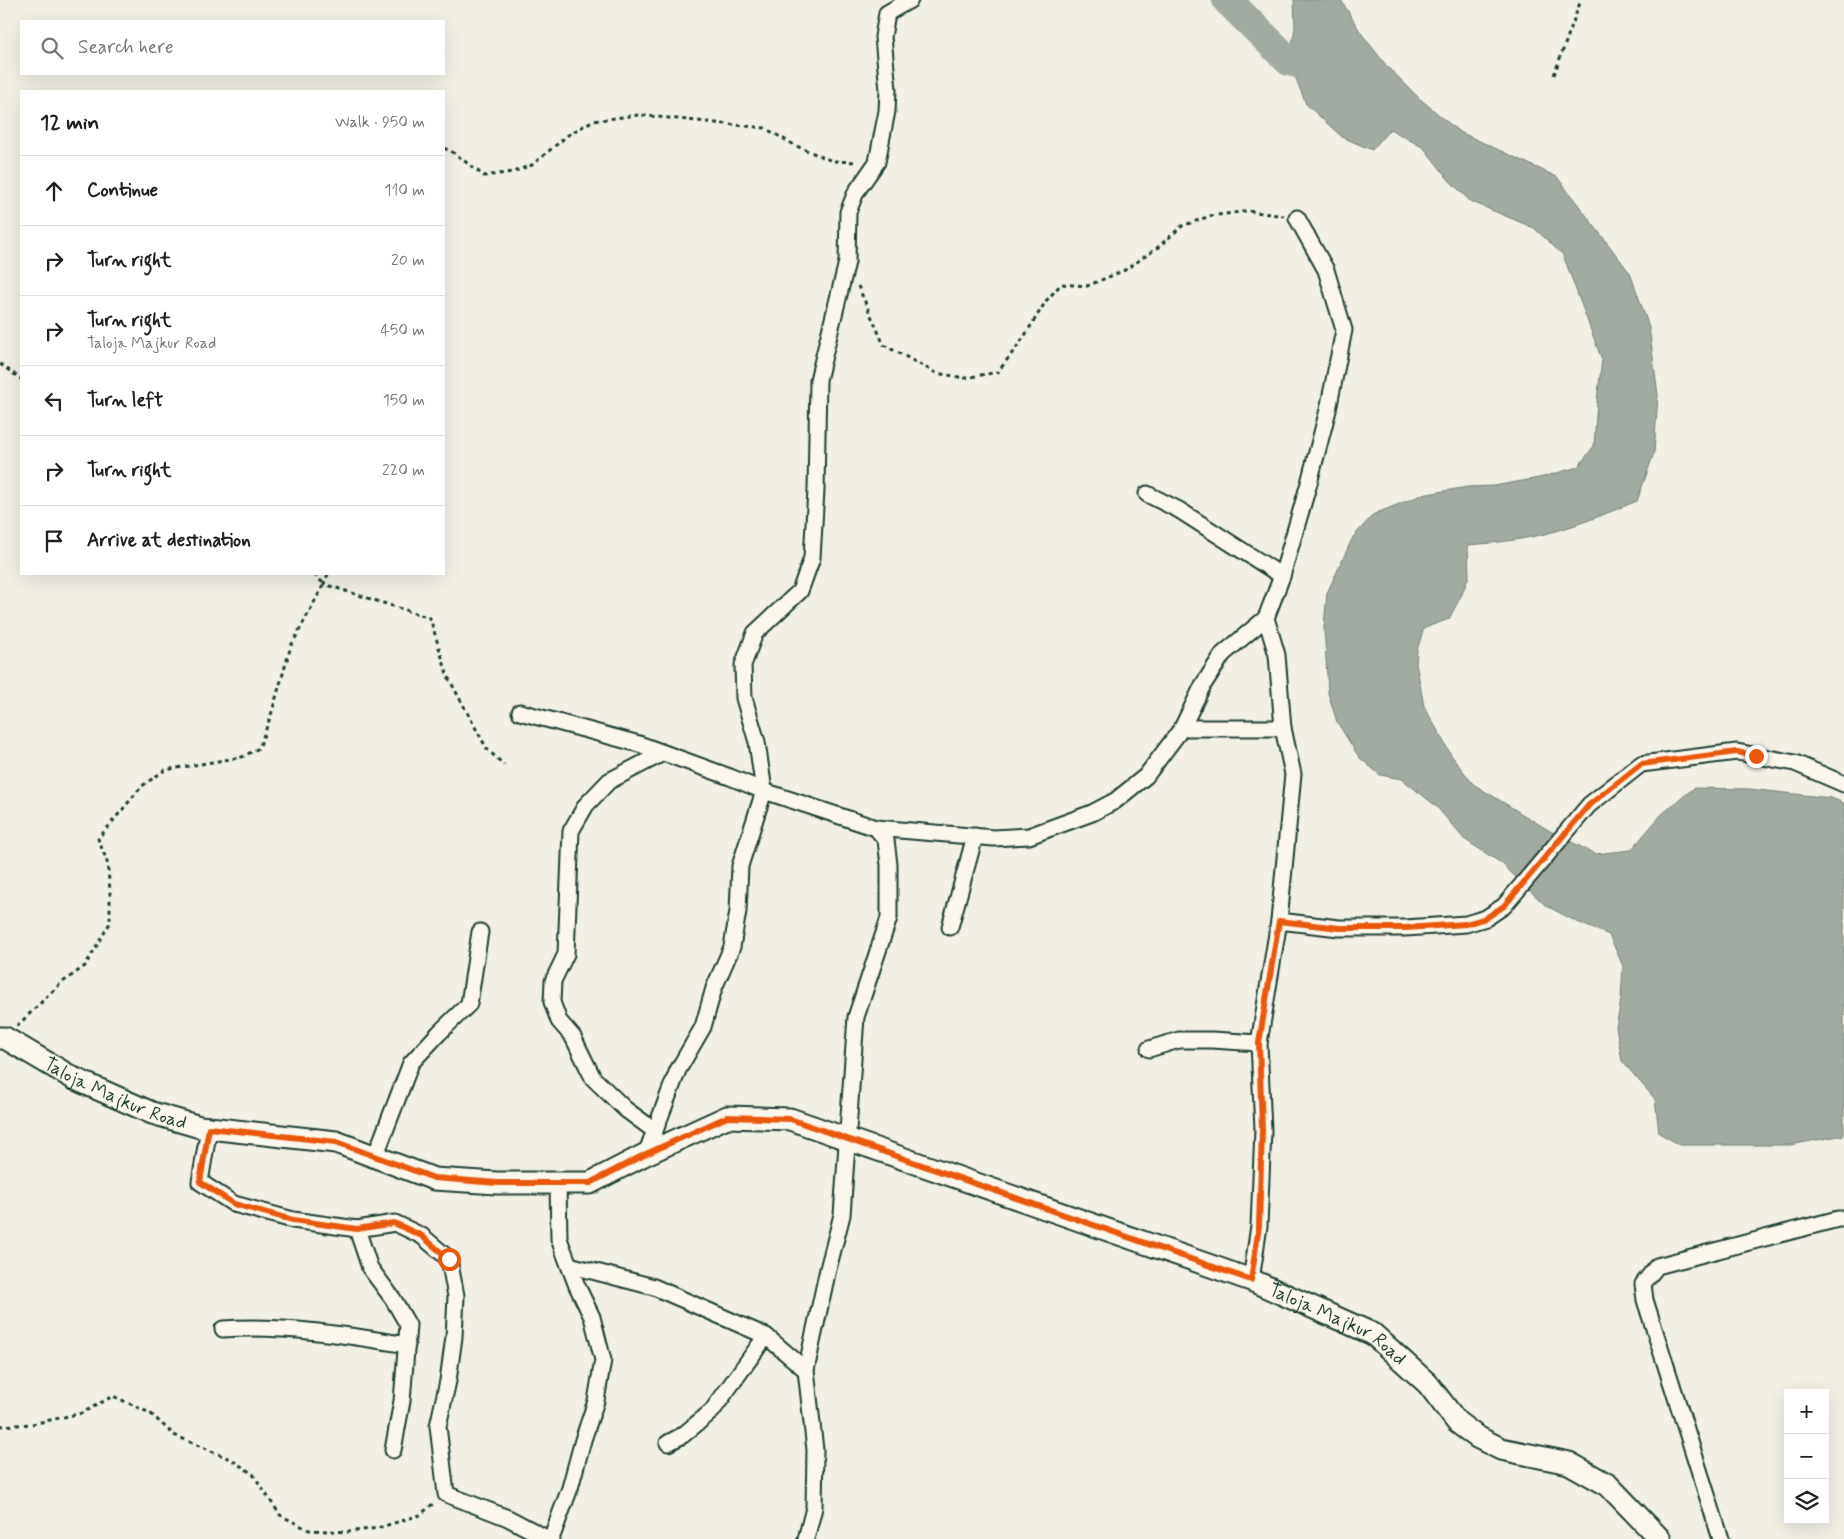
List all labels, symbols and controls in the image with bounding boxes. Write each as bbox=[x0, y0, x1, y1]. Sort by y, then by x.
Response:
search box bbox=[20, 20, 445, 75]
icon: search bbox=[38, 34, 66, 62]
text: Search here bbox=[78, 35, 174, 60]
text: 12 min bbox=[40, 109, 99, 137]
text: Walk · 950 m bbox=[335, 112, 425, 133]
icon: ahead bbox=[40, 177, 68, 205]
text: Continue bbox=[87, 178, 158, 203]
text: 110 m bbox=[384, 180, 425, 201]
icon: right bbox=[40, 247, 68, 275]
text: Turn right bbox=[87, 248, 171, 273]
text: 20 m bbox=[391, 250, 425, 271]
text: Turn right bbox=[87, 308, 171, 333]
icon: right bbox=[40, 317, 68, 345]
text: 450 m bbox=[380, 320, 425, 341]
text: Taloja Majkur Road bbox=[87, 333, 216, 354]
icon: left bbox=[40, 387, 68, 415]
text: Turn left bbox=[87, 388, 163, 413]
text: 150 m bbox=[383, 390, 425, 411]
icon: right bbox=[40, 457, 68, 485]
text: Turn right bbox=[87, 458, 171, 483]
text: 220 m bbox=[382, 460, 425, 481]
icon: arrive bbox=[40, 527, 68, 555]
text: Arrive at destination bbox=[87, 528, 251, 553]
route end bbox=[1745, 745, 1768, 768]
street label: Taloja Majkur Road bbox=[39, 1051, 190, 1135]
route start bbox=[438, 1248, 461, 1271]
street label: Taloja Majkur Road bbox=[1265, 1277, 1412, 1371]
map controls bbox=[1784, 1389, 1829, 1524]
button: + bbox=[1784, 1389, 1829, 1434]
button: − bbox=[1784, 1434, 1829, 1479]
button: layers bbox=[1784, 1479, 1829, 1524]

